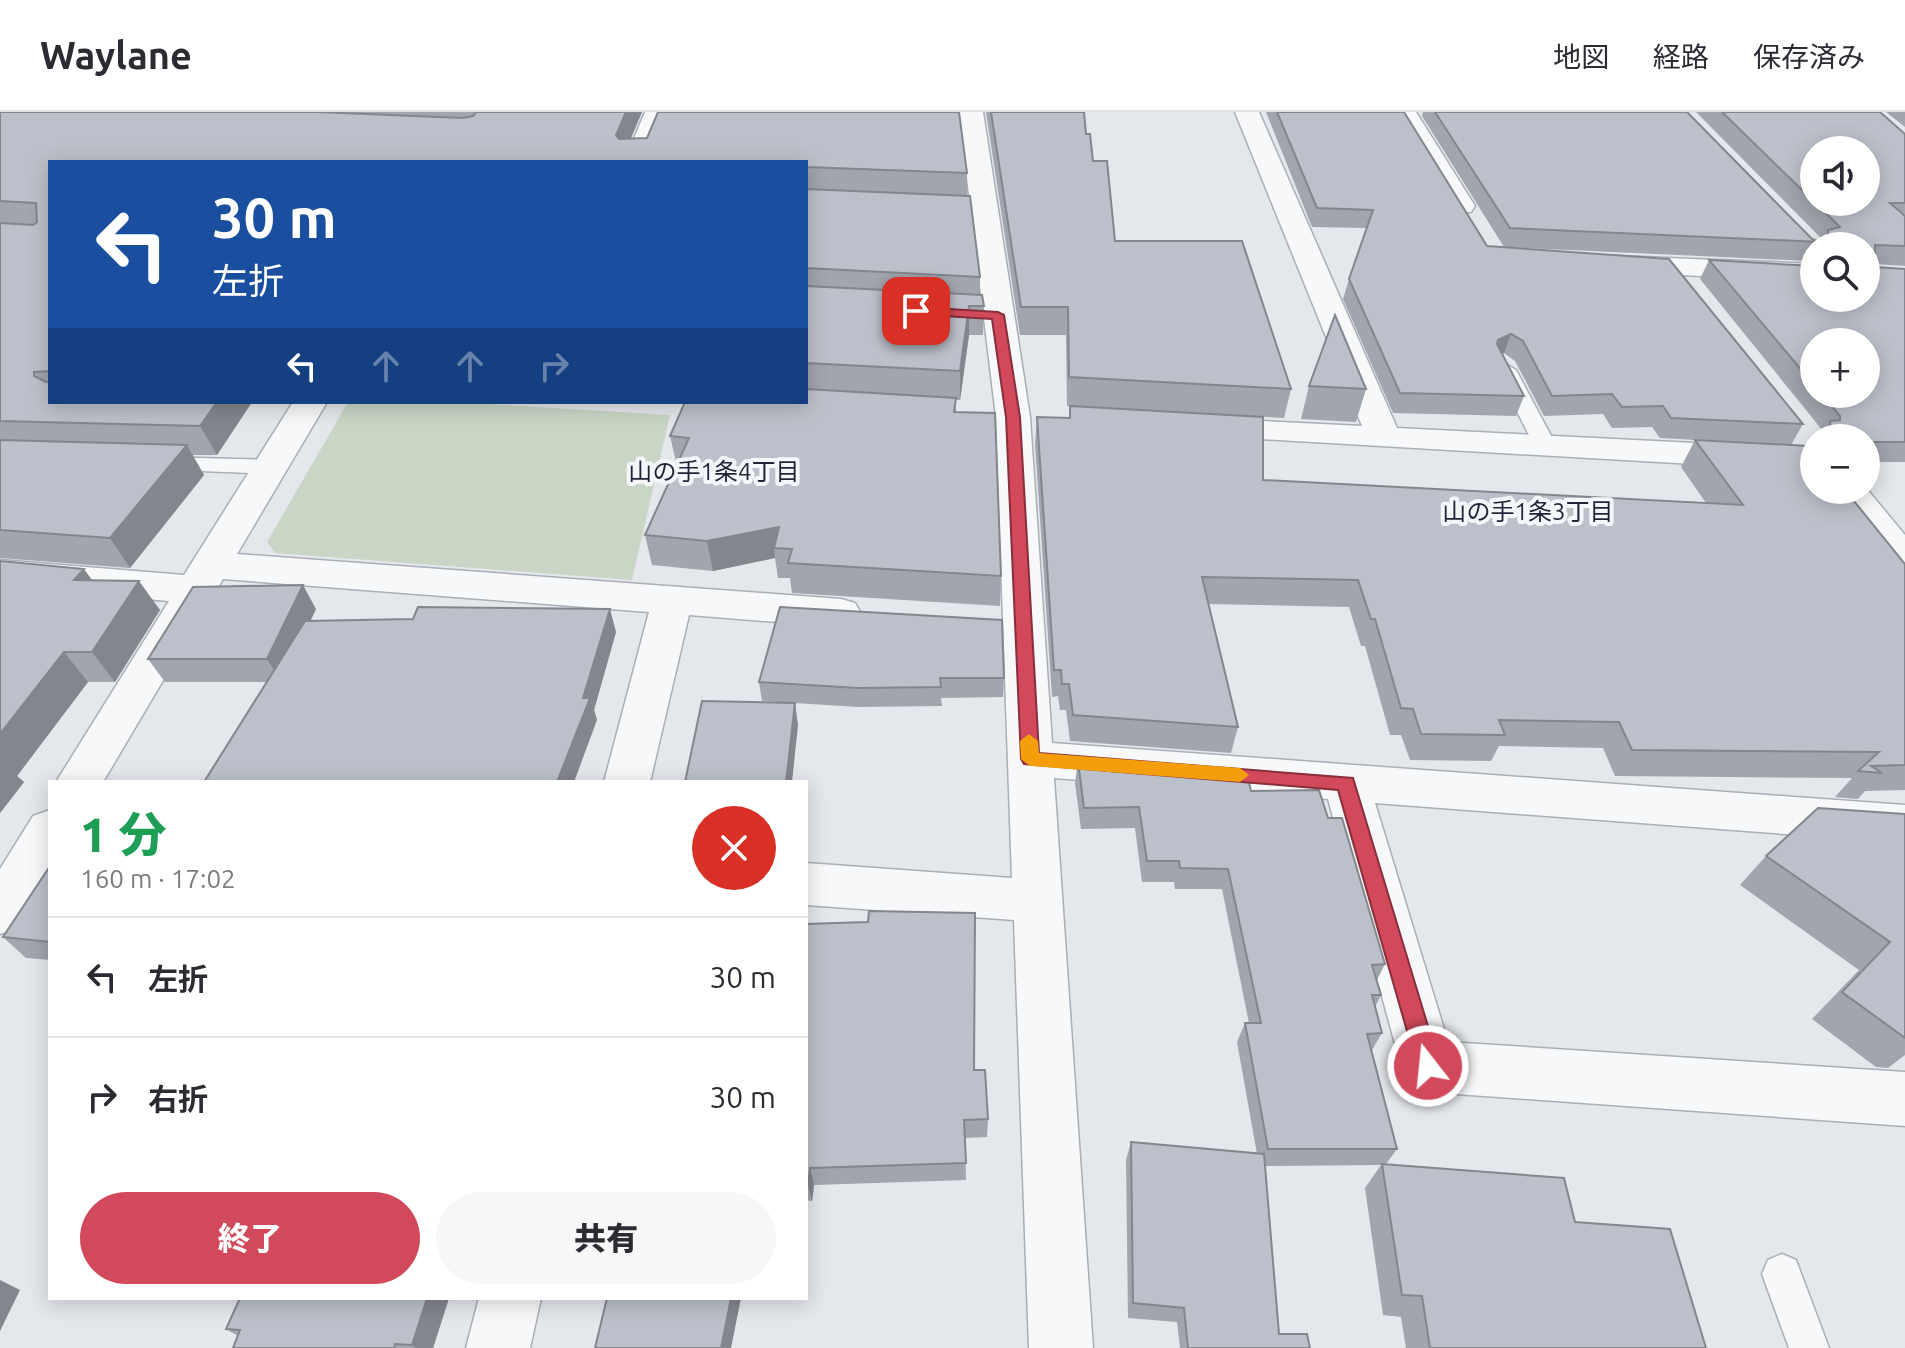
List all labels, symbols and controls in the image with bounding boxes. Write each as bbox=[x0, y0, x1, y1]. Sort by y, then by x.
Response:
text: Waylane bbox=[40, 34, 192, 76]
text: 地図 bbox=[1553, 41, 1609, 72]
text: 経路 bbox=[1653, 41, 1709, 72]
text: 保存済み bbox=[1753, 41, 1865, 72]
map controls bbox=[1800, 136, 1880, 504]
button: sound bbox=[1800, 136, 1880, 216]
text: 30 m bbox=[212, 186, 337, 249]
icon: left bbox=[80, 192, 184, 296]
button: search bbox=[1800, 232, 1880, 312]
text: 左折 bbox=[212, 260, 284, 301]
pin bbox=[882, 277, 950, 345]
icon: arrive bbox=[894, 289, 938, 333]
button: + bbox=[1800, 328, 1880, 408]
icon: left bbox=[280, 344, 324, 388]
icon: ahead bbox=[364, 344, 408, 388]
icon: ahead bbox=[448, 344, 492, 388]
icon: right bbox=[532, 344, 576, 388]
button: − bbox=[1800, 424, 1880, 504]
district label: 山の手1条4丁目 bbox=[628, 458, 800, 485]
district label: 山の手1条3丁目 bbox=[1442, 498, 1614, 525]
button: close bbox=[692, 806, 776, 890]
text: 1 分 bbox=[80, 807, 167, 861]
text: 160 m · 17:02 bbox=[80, 864, 236, 893]
icon: left bbox=[80, 955, 124, 999]
text: 30 m bbox=[709, 960, 776, 994]
text: 左折 bbox=[148, 962, 208, 996]
position arrow bbox=[1386, 1024, 1470, 1108]
icon: right bbox=[80, 1075, 124, 1119]
text: 30 m bbox=[709, 1080, 776, 1114]
text: 右折 bbox=[148, 1082, 208, 1116]
button: 終了 bbox=[80, 1192, 420, 1284]
button: 共有 bbox=[436, 1192, 776, 1284]

